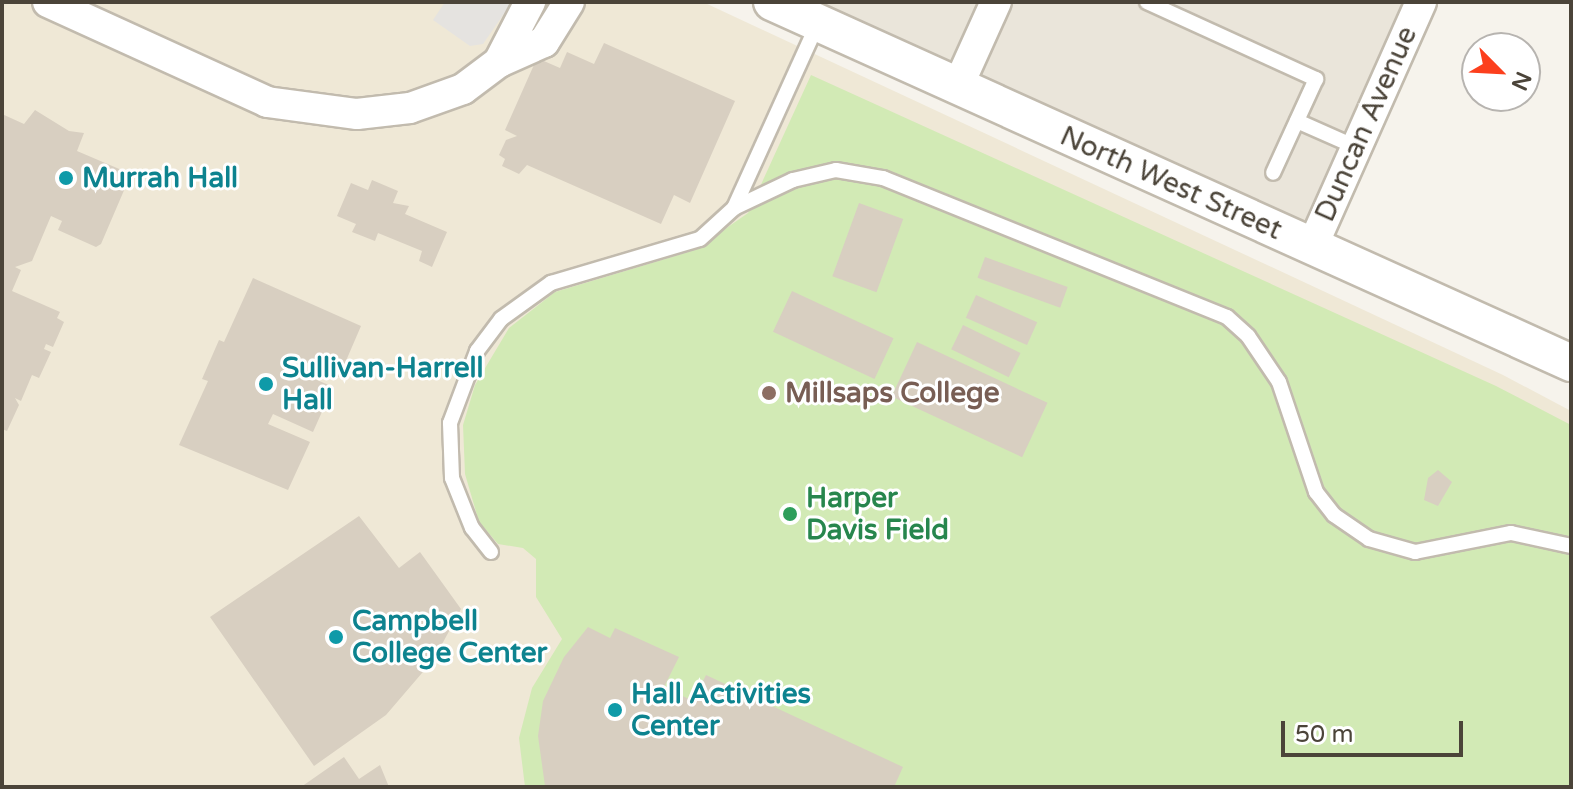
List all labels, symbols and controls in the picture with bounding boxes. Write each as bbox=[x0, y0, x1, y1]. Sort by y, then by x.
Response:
street label: Duncan Avenue bbox=[1308, 21, 1424, 227]
north arrow bbox=[1461, 32, 1541, 112]
text: N bbox=[1506, 68, 1537, 94]
street label: North West Street bbox=[1055, 119, 1287, 247]
place label: Murrah Hall bbox=[82, 161, 238, 195]
marker: Murrah Hall bbox=[57, 169, 75, 187]
place label: Sullivan-Harrell Hall bbox=[282, 351, 484, 417]
marker: Sullivan-Harrell Hall bbox=[257, 375, 275, 393]
place label: Millsaps College bbox=[785, 376, 1000, 410]
marker: Millsaps College bbox=[760, 384, 778, 402]
place label: Harper Davis Field bbox=[806, 481, 949, 547]
marker: Harper Davis Field bbox=[781, 505, 799, 523]
place label: Campbell College Center bbox=[352, 604, 547, 670]
marker: Campbell College Center bbox=[327, 628, 345, 646]
place label: Hall Activities Center bbox=[631, 677, 811, 743]
marker: Hall Activities Center bbox=[606, 701, 624, 719]
scale bar bbox=[1285, 705, 1467, 755]
text: 50 m bbox=[1295, 720, 1353, 749]

